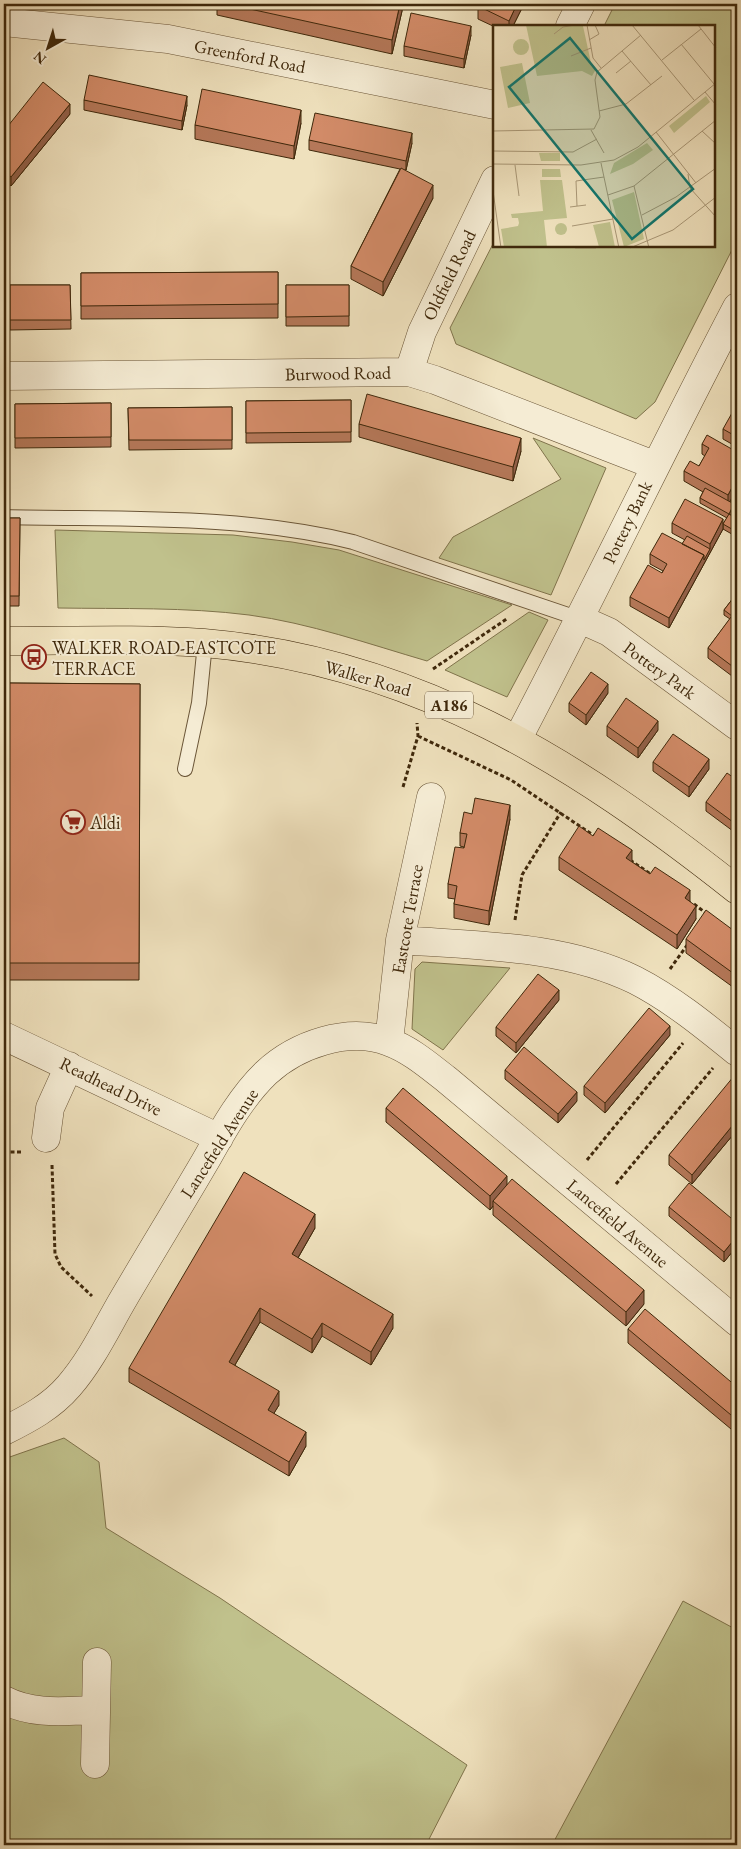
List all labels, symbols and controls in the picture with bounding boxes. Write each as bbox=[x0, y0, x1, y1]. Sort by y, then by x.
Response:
north arrow bbox=[22, 22, 72, 72]
inset map bbox=[493, 25, 716, 248]
street label: Greenford Road bbox=[192, 34, 309, 78]
text: N bbox=[29, 47, 50, 69]
street label: Oldfield Road bbox=[417, 225, 481, 324]
street label: Burwood Road bbox=[285, 361, 392, 385]
street label: Pottery Bank bbox=[597, 476, 657, 567]
place label: WALKER ROAD-EASTCOTE TERRACE bbox=[52, 636, 276, 680]
street label: Pottery Park bbox=[619, 636, 701, 704]
bus stop icon: WALKER ROAD-EASTCOTE TERRACE bbox=[21, 644, 47, 670]
street label: Walker Road bbox=[322, 655, 415, 702]
road number: A186 bbox=[425, 692, 473, 718]
supermarket icon: Aldi bbox=[60, 809, 86, 835]
place label: Aldi bbox=[89, 811, 121, 834]
street label: Eastcote Terrace bbox=[386, 862, 428, 976]
street label: Readhead Drive bbox=[56, 1051, 166, 1121]
street label: Lancefield Avenue bbox=[175, 1084, 263, 1202]
street label: Lancefield Avenue bbox=[562, 1174, 674, 1272]

